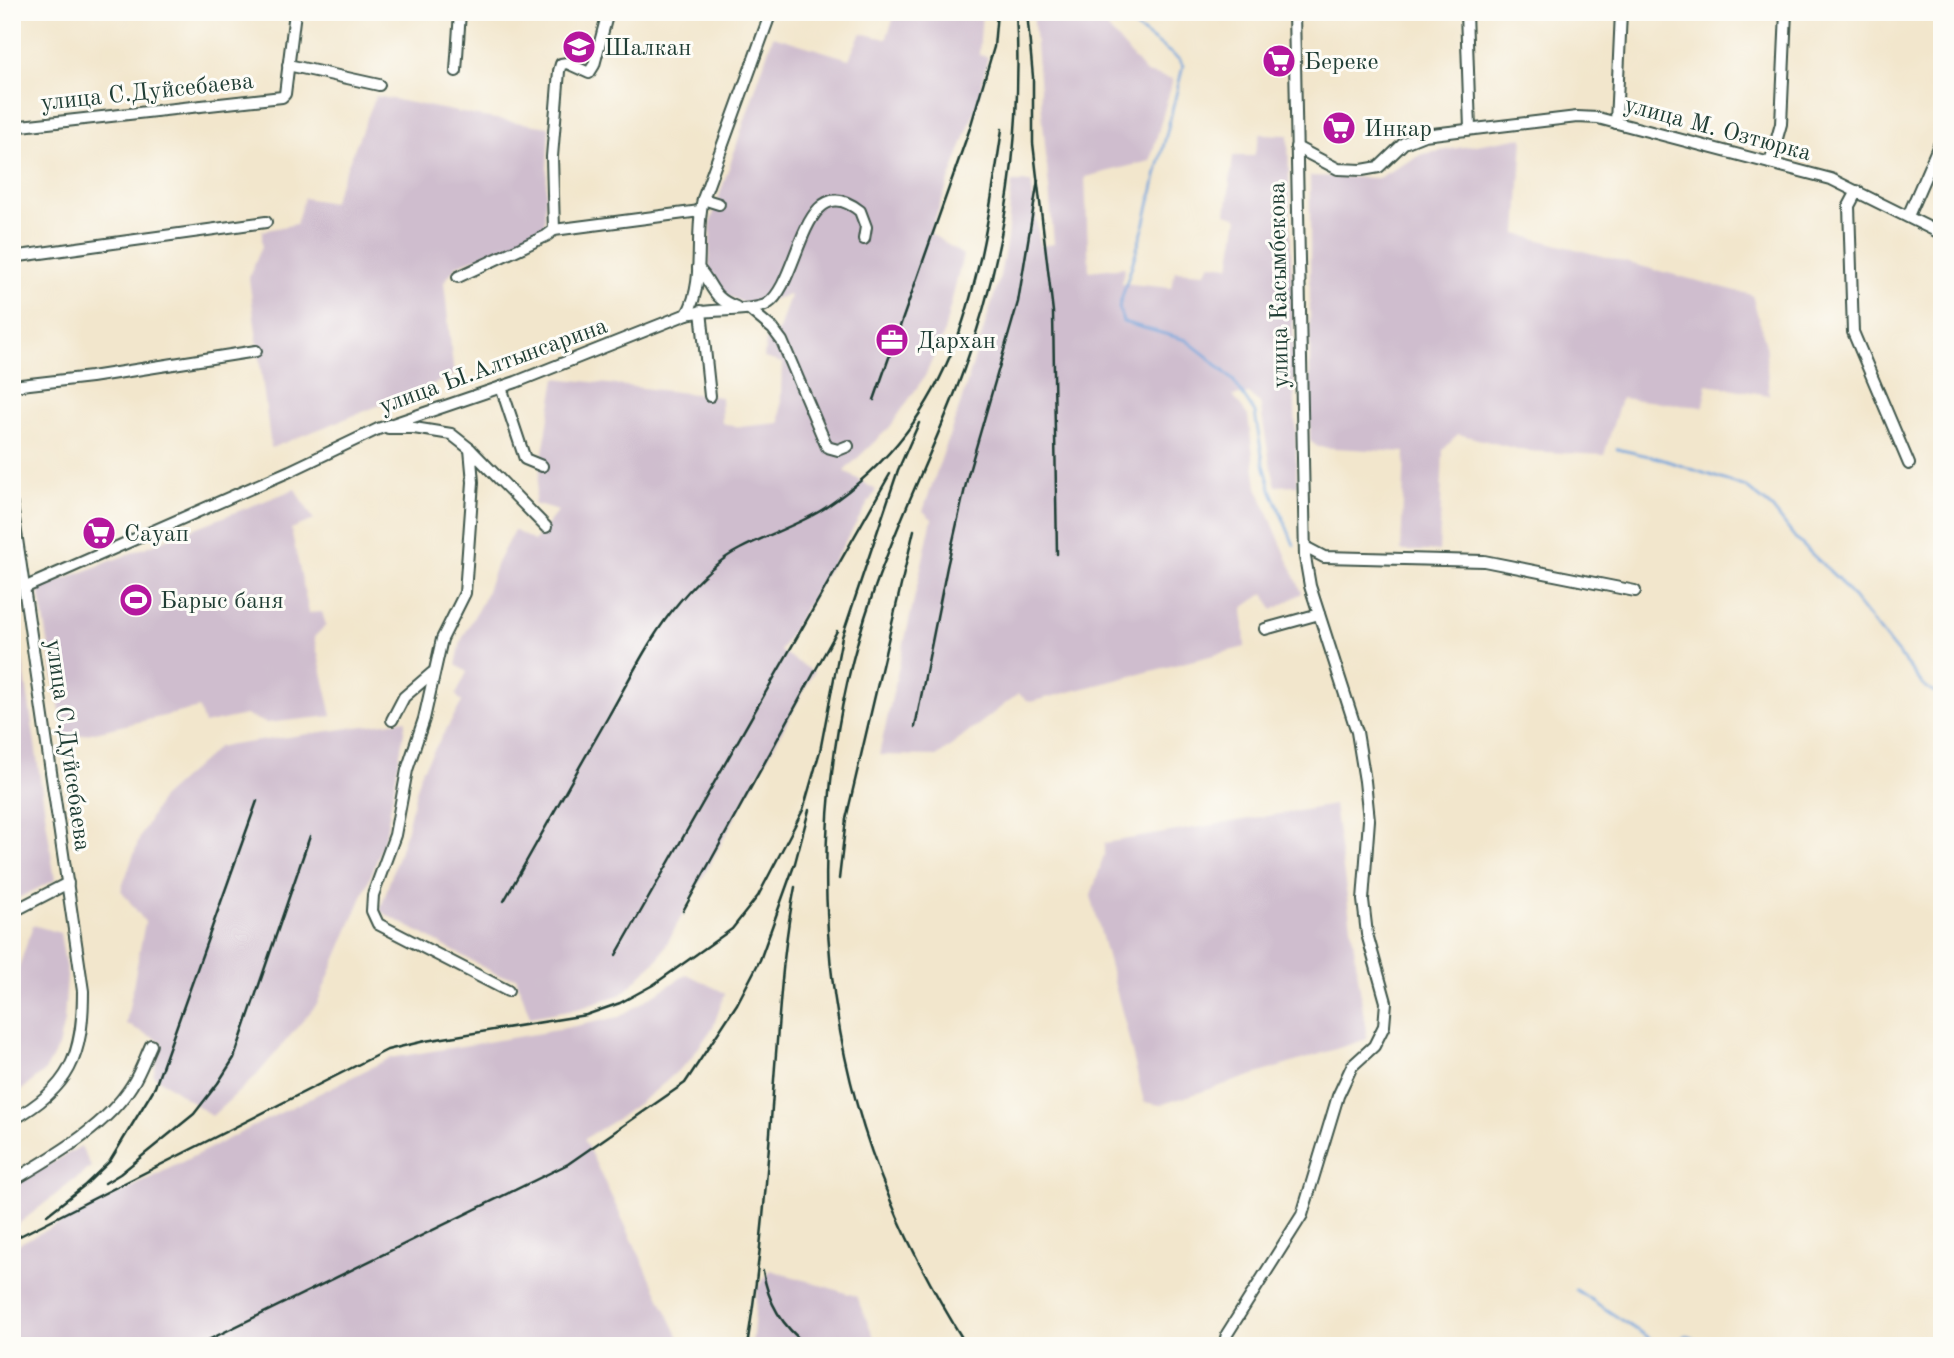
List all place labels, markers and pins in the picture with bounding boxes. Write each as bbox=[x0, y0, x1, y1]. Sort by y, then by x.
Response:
school or university icon: Шалкан bbox=[560, 28, 598, 66]
place label: Шалкан bbox=[604, 37, 691, 61]
supermarket icon: Береке bbox=[1260, 42, 1298, 80]
place label: Береке bbox=[1304, 51, 1379, 75]
supermarket icon: Инкар bbox=[1320, 109, 1358, 147]
place label: Инкар bbox=[1364, 118, 1432, 142]
office icon: Дархан bbox=[873, 321, 911, 359]
place label: Дархан bbox=[917, 330, 996, 354]
supermarket icon: Сауап bbox=[80, 514, 118, 552]
place label: Сауап bbox=[124, 523, 189, 547]
sports icon: Барыс баня bbox=[117, 581, 155, 619]
place label: Барыс баня bbox=[160, 590, 284, 614]

